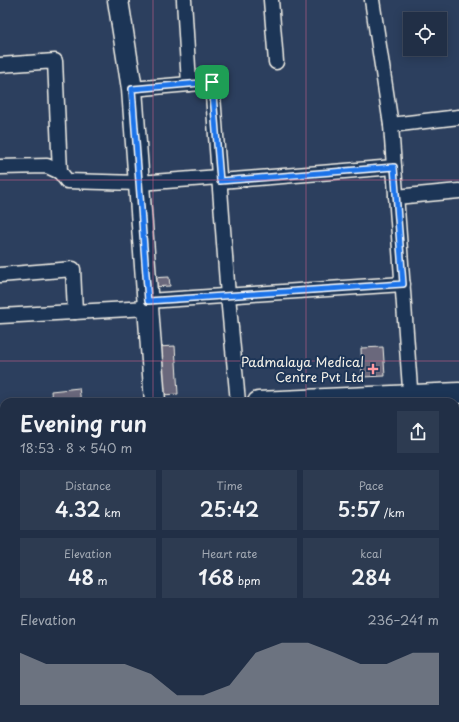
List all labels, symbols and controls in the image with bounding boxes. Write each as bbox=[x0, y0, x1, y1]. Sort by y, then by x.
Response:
map controls bbox=[403, 12, 447, 56]
button: locate bbox=[403, 12, 447, 56]
pin bbox=[195, 65, 229, 99]
icon: arrive bbox=[201, 71, 223, 93]
place label: Padmalaya Medical Centre Pvt Ltd bbox=[241, 352, 364, 386]
marker: Padmalaya Medical Centre Pvt Ltd bbox=[367, 363, 379, 375]
text: Evening run bbox=[20, 406, 147, 439]
button: share bbox=[397, 411, 439, 453]
text: 18:53 · 8 × 540 m bbox=[20, 438, 132, 457]
text: Distance bbox=[65, 477, 111, 494]
text: Time bbox=[216, 477, 242, 494]
text: Pace bbox=[359, 477, 384, 494]
text: 4.32 bbox=[55, 494, 101, 524]
text: 25:42 bbox=[200, 494, 259, 524]
text: 5:57 bbox=[338, 494, 380, 524]
text: km bbox=[101, 504, 121, 521]
text: /km bbox=[380, 504, 405, 521]
text: Elevation bbox=[64, 545, 112, 562]
text: Heart rate bbox=[202, 545, 257, 562]
text: kcal bbox=[360, 545, 382, 562]
text: 48 bbox=[68, 562, 94, 592]
text: 168 bbox=[198, 562, 234, 592]
text: 284 bbox=[351, 562, 391, 592]
text: m bbox=[94, 572, 108, 589]
text: bpm bbox=[234, 572, 261, 589]
text: Elevation bbox=[20, 610, 76, 629]
text: 236–241 m bbox=[367, 610, 439, 629]

